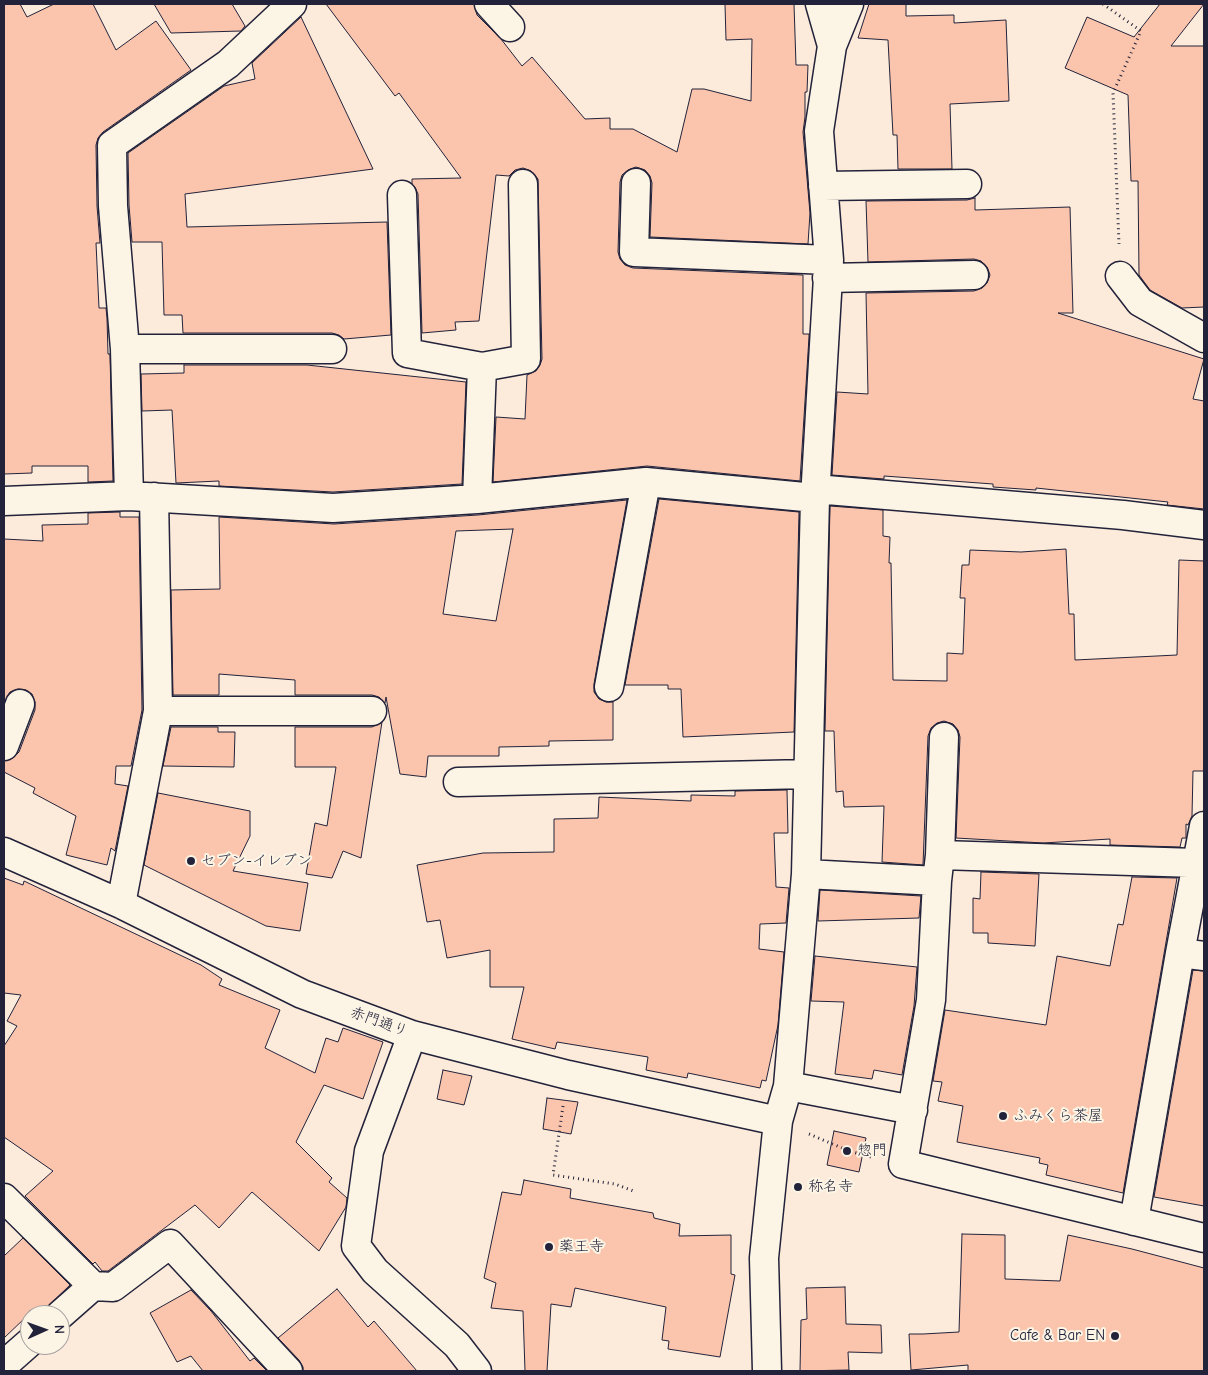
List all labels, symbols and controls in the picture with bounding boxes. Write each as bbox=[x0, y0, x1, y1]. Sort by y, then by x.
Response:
place label: セブン-イレブン bbox=[201, 852, 312, 870]
marker: セブン-イレブン bbox=[185, 855, 197, 867]
street label: 赤門通り bbox=[348, 1003, 410, 1041]
place label: ふみくら茶屋 bbox=[1013, 1107, 1103, 1125]
marker: ふみくら茶屋 bbox=[997, 1110, 1009, 1122]
place label: 惣門 bbox=[857, 1142, 887, 1160]
marker: 惣門 bbox=[841, 1145, 853, 1157]
place label: 称名寺 bbox=[808, 1178, 853, 1196]
marker: 称名寺 bbox=[792, 1181, 804, 1193]
place label: 薬王寺 bbox=[559, 1238, 604, 1256]
marker: 薬王寺 bbox=[543, 1241, 555, 1253]
north arrow bbox=[20, 1305, 70, 1355]
text: N bbox=[51, 1325, 68, 1334]
place label: Cafe & Bar EN bbox=[1010, 1327, 1105, 1345]
marker: Cafe & Bar EN bbox=[1109, 1330, 1121, 1342]

